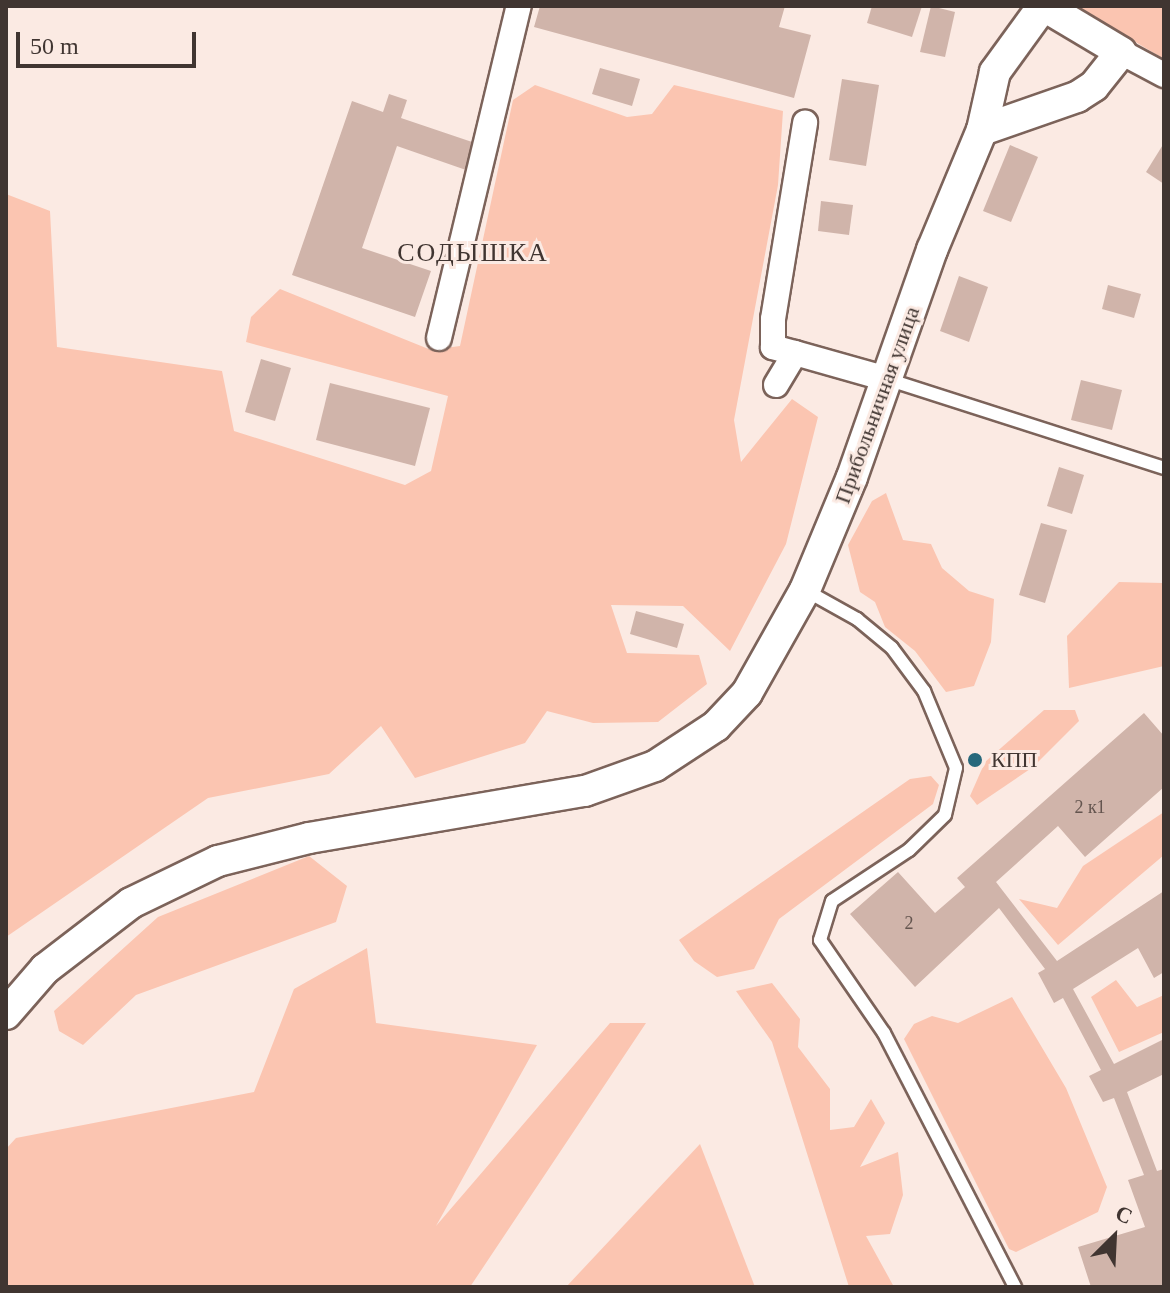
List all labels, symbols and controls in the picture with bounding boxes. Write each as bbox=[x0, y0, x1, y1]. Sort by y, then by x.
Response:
scale bar bbox=[20, 16, 200, 66]
text: 50 m bbox=[30, 33, 79, 59]
district label: СОДЫШКА bbox=[397, 237, 549, 269]
street label: Прибольничная улица bbox=[829, 303, 925, 507]
place label: КПП bbox=[991, 747, 1037, 773]
marker: КПП bbox=[966, 751, 984, 769]
house number: 2 к1 bbox=[1074, 796, 1106, 818]
house number: 2 bbox=[904, 912, 914, 934]
north arrow bbox=[1074, 1197, 1154, 1277]
text: С bbox=[1112, 1200, 1136, 1229]

